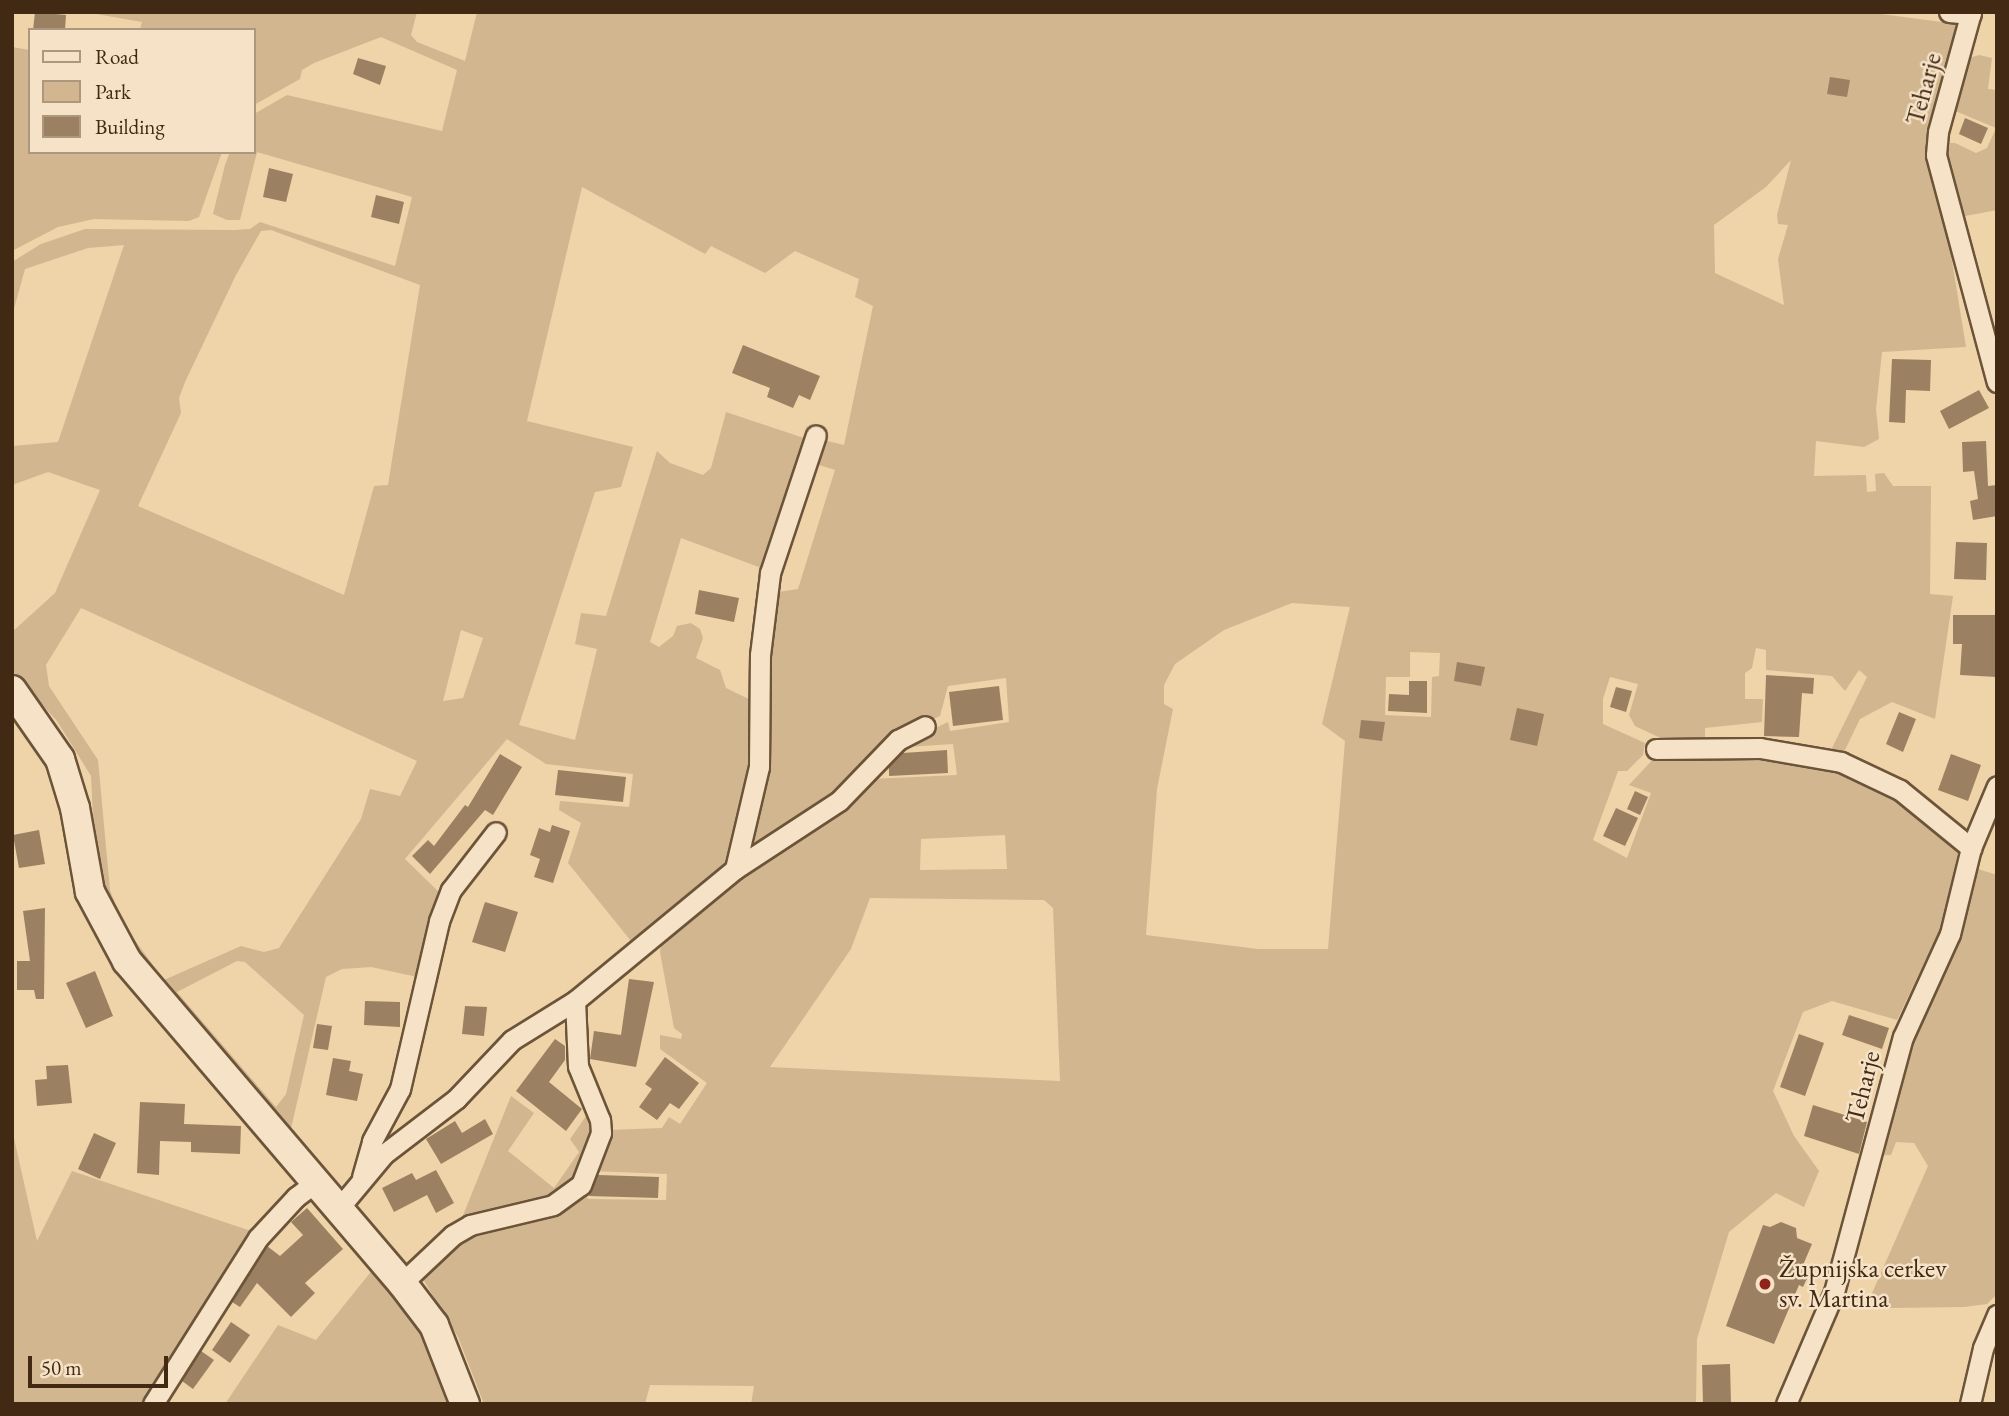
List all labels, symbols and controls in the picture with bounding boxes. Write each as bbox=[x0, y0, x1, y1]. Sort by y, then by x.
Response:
legend bbox=[28, 28, 256, 154]
text: Road bbox=[95, 43, 139, 70]
street label: Teharje bbox=[1899, 50, 1949, 128]
text: Park bbox=[95, 78, 131, 105]
text: Building bbox=[95, 113, 165, 140]
street label: Teharje bbox=[1839, 1048, 1887, 1126]
place label: Župnijska cerkev sv. Martina bbox=[1779, 1253, 1947, 1314]
marker: Župnijska cerkev sv. Martina bbox=[1757, 1276, 1773, 1292]
scale bar bbox=[32, 1342, 172, 1386]
text: 50 m bbox=[41, 1354, 82, 1381]

